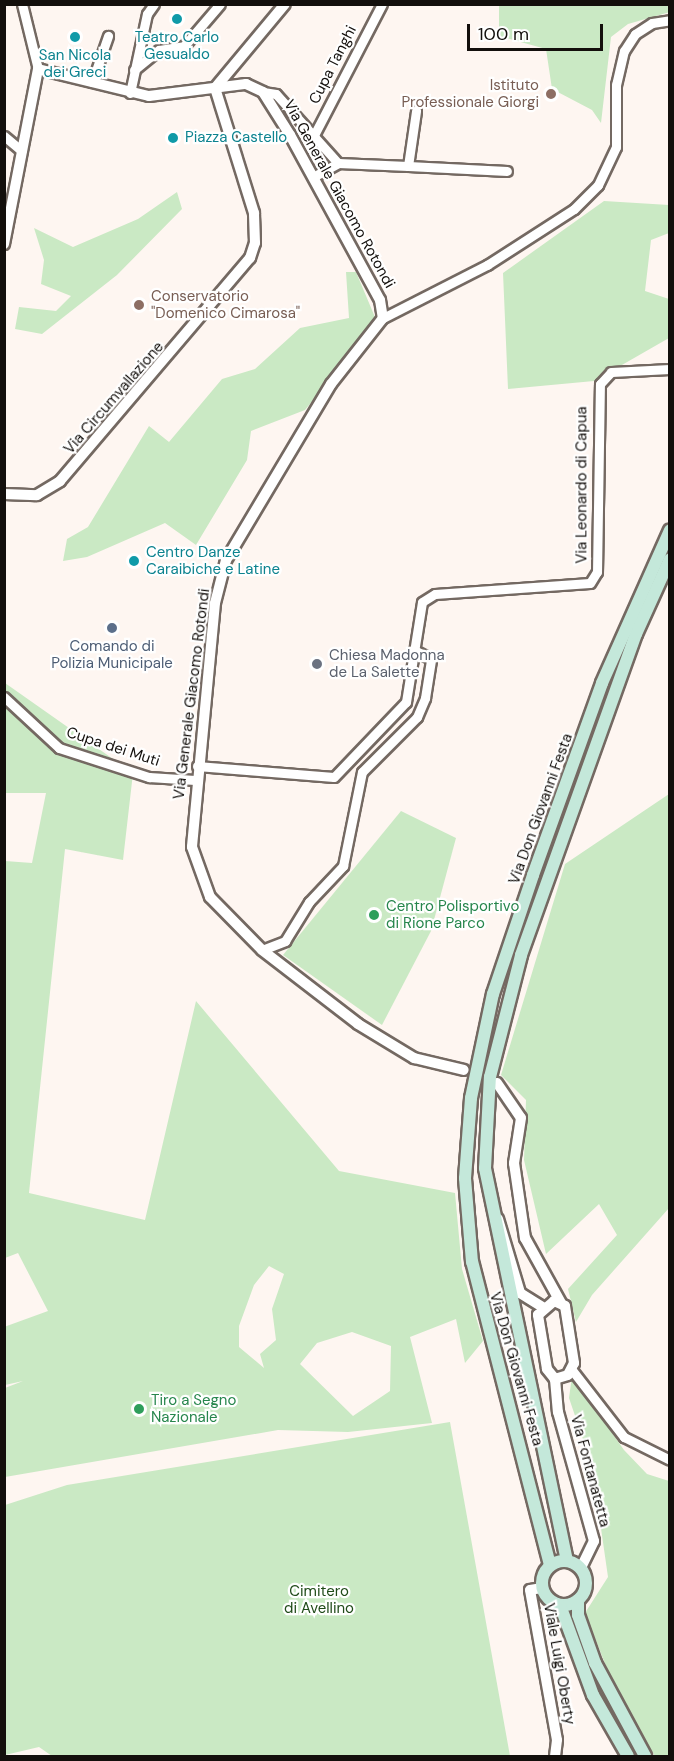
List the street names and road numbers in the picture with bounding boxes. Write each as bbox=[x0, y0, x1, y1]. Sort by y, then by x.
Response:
street label: Cupa Tanghi bbox=[306, 23, 360, 107]
street label: Via Generale Giacomo Rotondi bbox=[280, 97, 398, 291]
street label: Via Circumvallazione bbox=[60, 338, 168, 458]
street label: Via Leonardo di Capua bbox=[573, 406, 591, 564]
street label: Via Generale Giacomo Rotondi bbox=[170, 587, 214, 801]
street label: Cupa dei Muti bbox=[64, 723, 162, 771]
street label: Via Don Giovanni Festa bbox=[505, 731, 577, 887]
street label: Via Don Giovanni Festa bbox=[485, 1290, 547, 1448]
street label: Via Fontanatetta bbox=[566, 1413, 614, 1529]
street label: Viale Luigi Oberty bbox=[539, 1602, 579, 1726]

